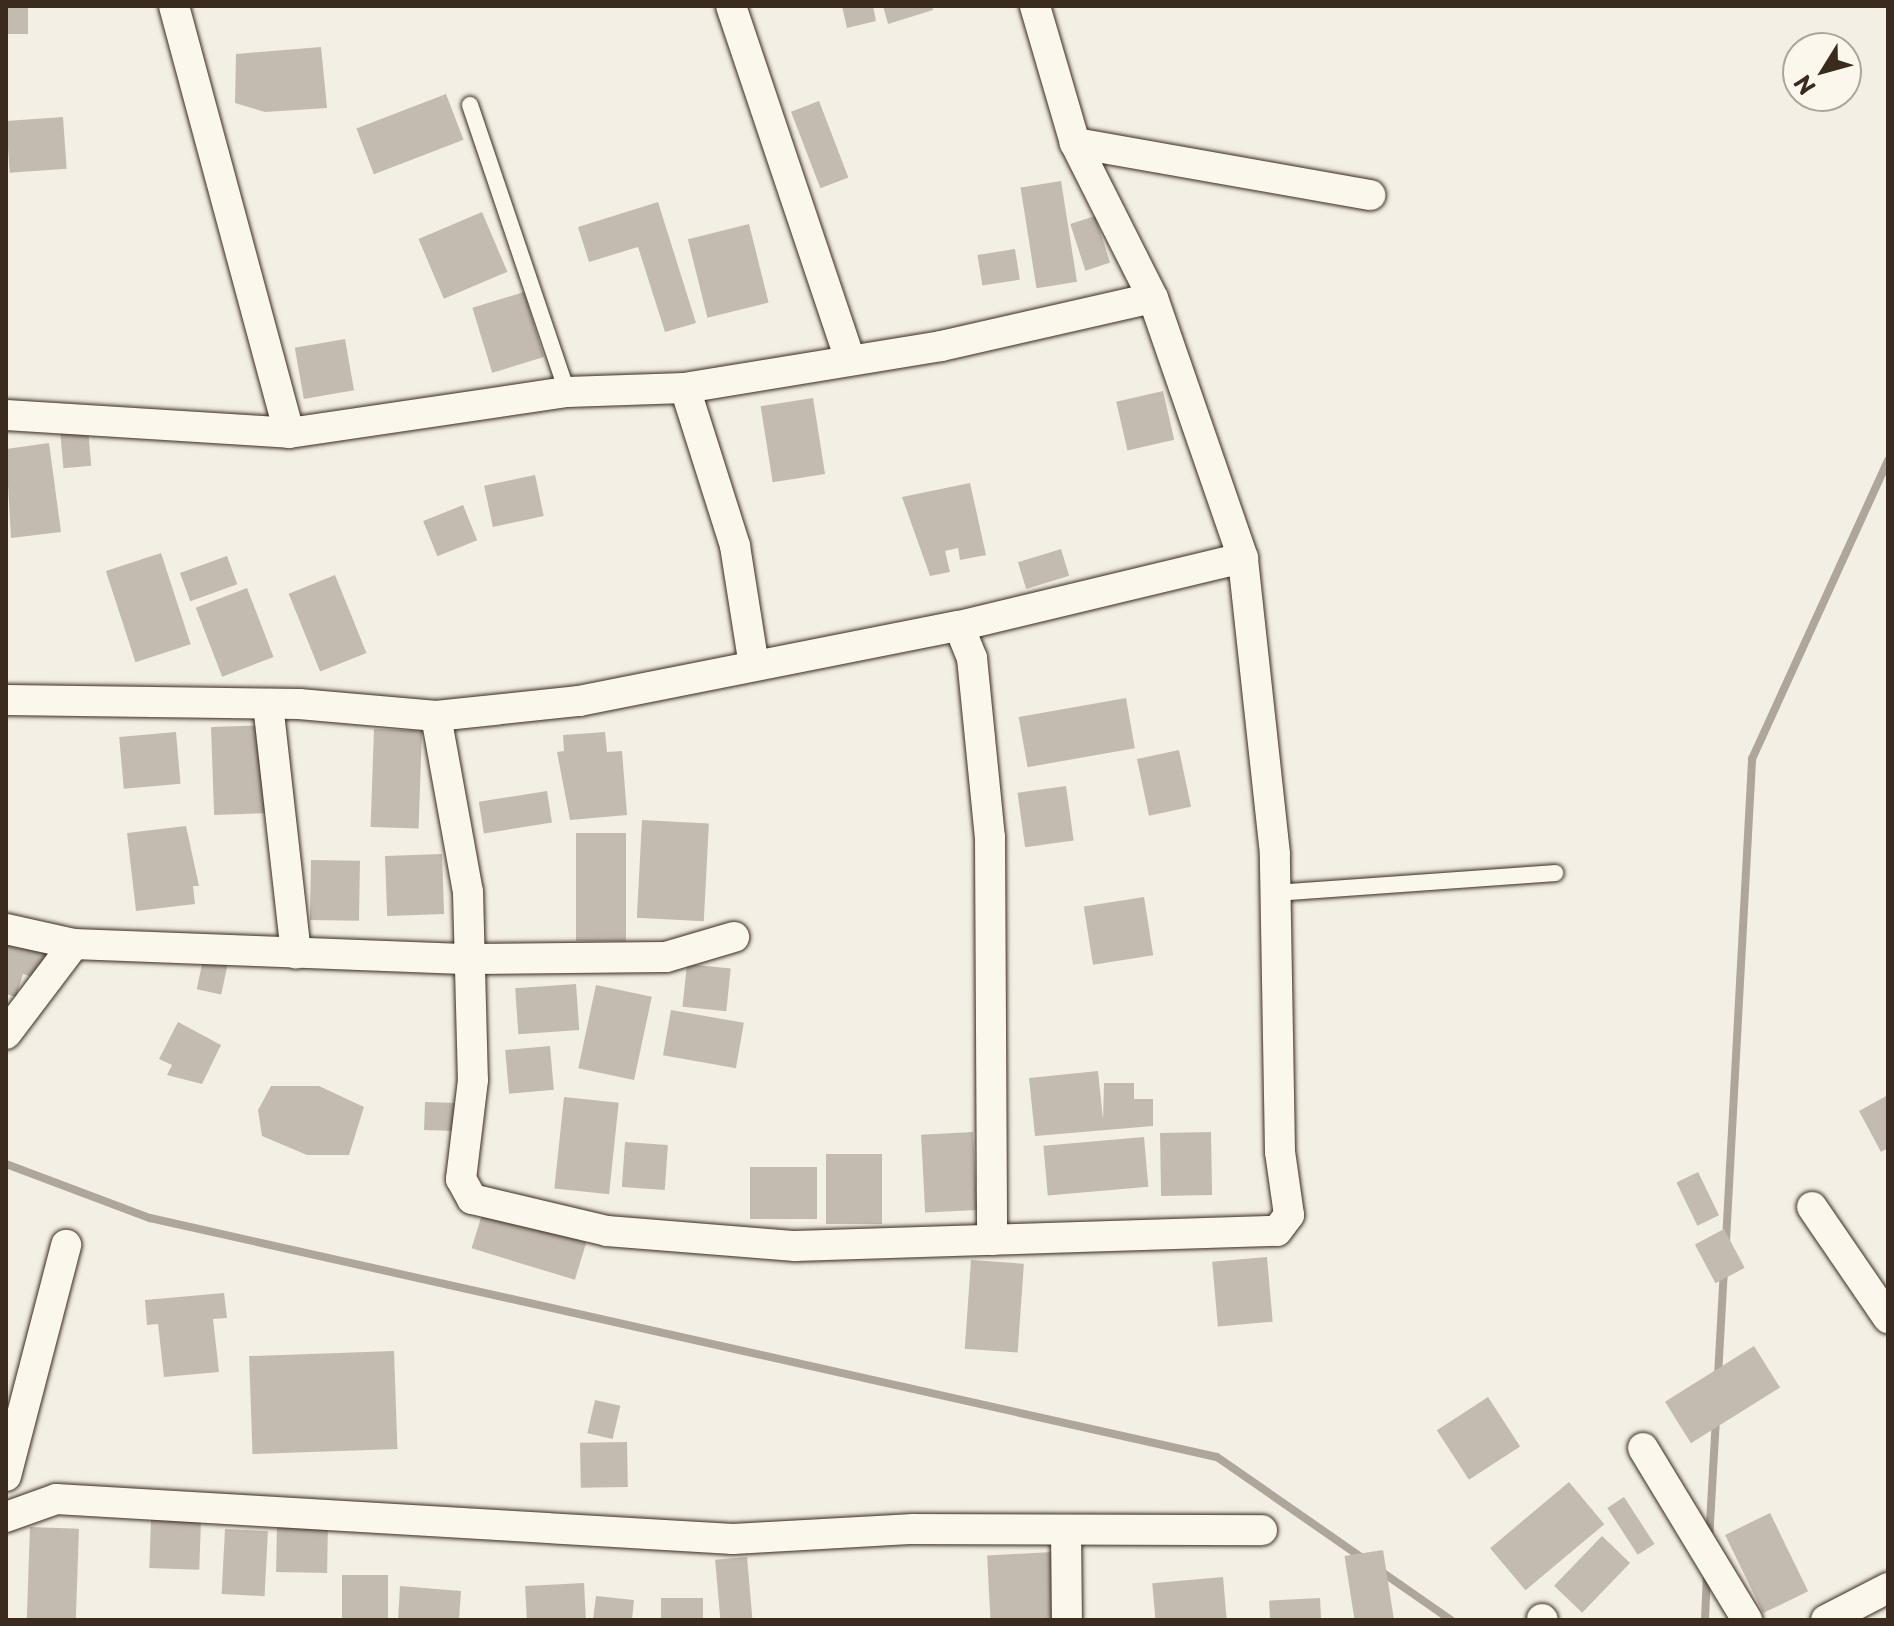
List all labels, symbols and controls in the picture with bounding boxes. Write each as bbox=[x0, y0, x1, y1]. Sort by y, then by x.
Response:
north arrow bbox=[1782, 32, 1862, 112]
text: N bbox=[1786, 69, 1822, 102]

